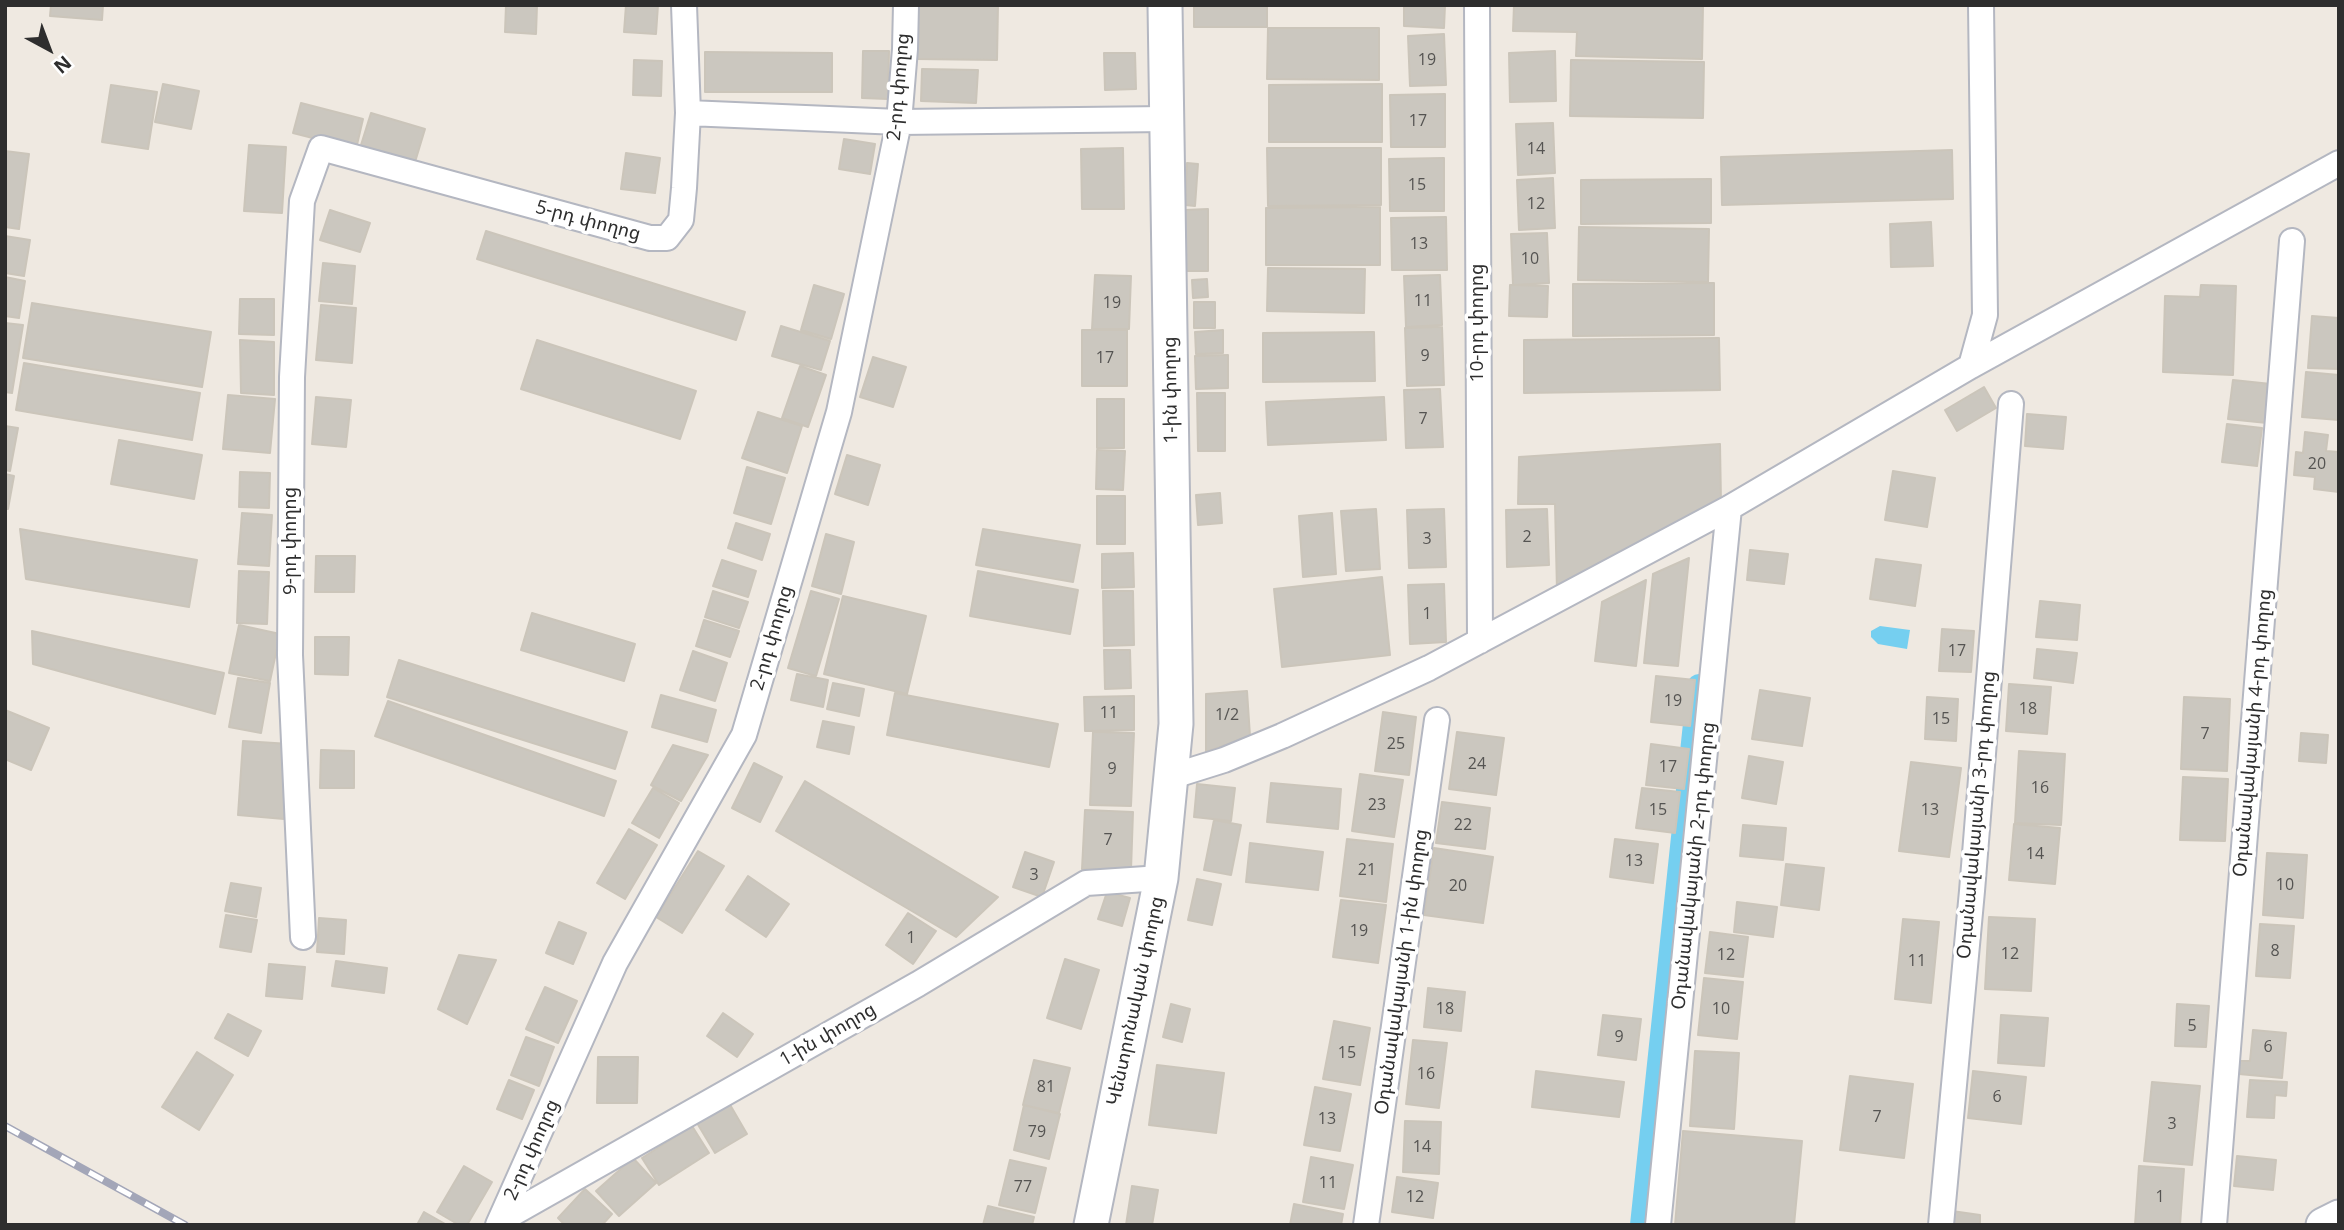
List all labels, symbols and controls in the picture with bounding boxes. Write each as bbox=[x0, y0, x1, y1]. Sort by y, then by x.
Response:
north arrow bbox=[14, 14, 84, 84]
street label: 2-րդ փողոց bbox=[883, 32, 915, 142]
text: N bbox=[48, 50, 77, 80]
house number: 19 bbox=[1418, 50, 1436, 70]
house number: 17 bbox=[1409, 111, 1427, 131]
house number: 14 bbox=[1527, 139, 1545, 159]
house number: 15 bbox=[1408, 175, 1426, 195]
house number: 12 bbox=[1527, 194, 1545, 214]
street label: 5-րդ փողոց bbox=[533, 196, 643, 246]
house number: 13 bbox=[1410, 234, 1428, 254]
house number: 10 bbox=[1521, 249, 1539, 269]
street label: 10-րդ փողոց bbox=[1467, 264, 1489, 382]
house number: 11 bbox=[1414, 291, 1432, 311]
house number: 19 bbox=[1103, 293, 1121, 313]
street label: 1-ին փողոց bbox=[1159, 336, 1183, 444]
house number: 9 bbox=[1420, 346, 1430, 366]
house number: 17 bbox=[1096, 348, 1114, 368]
house number: 7 bbox=[1418, 409, 1428, 429]
house number: 20 bbox=[2308, 454, 2326, 474]
street label: 9-րդ փողոց bbox=[280, 487, 302, 595]
house number: 2 bbox=[1522, 527, 1532, 547]
house number: 3 bbox=[1422, 529, 1432, 549]
street label: 2-րդ փողոց bbox=[746, 583, 798, 693]
street label: Օդանավակայանի 4-րդ փողոց bbox=[2229, 588, 2277, 878]
house number: 1 bbox=[1422, 604, 1432, 624]
house number: 17 bbox=[1948, 641, 1966, 661]
street label: Օդանավակայանի 3-րդ փողոց bbox=[1953, 670, 2001, 960]
house number: 19 bbox=[1664, 691, 1682, 711]
house number: 18 bbox=[2019, 699, 2037, 719]
house number: 11 bbox=[1100, 703, 1118, 723]
house number: 1/2 bbox=[1215, 705, 1239, 725]
house number: 15 bbox=[1932, 709, 1950, 729]
street label: Օդանավակայանի 2-րդ փողոց bbox=[1668, 721, 1720, 1011]
house number: 7 bbox=[2200, 724, 2210, 744]
house number: 25 bbox=[1387, 734, 1405, 754]
house number: 24 bbox=[1468, 754, 1486, 774]
house number: 17 bbox=[1659, 757, 1677, 777]
house number: 9 bbox=[1107, 759, 1117, 779]
house number: 16 bbox=[2031, 778, 2049, 798]
house number: 23 bbox=[1368, 795, 1386, 815]
house number: 15 bbox=[1649, 800, 1667, 820]
house number: 13 bbox=[1921, 800, 1939, 820]
house number: 22 bbox=[1454, 815, 1472, 835]
street label: Օդանավակայանի 1-ին փողոց bbox=[1371, 828, 1433, 1116]
house number: 7 bbox=[1103, 830, 1113, 850]
house number: 14 bbox=[2026, 844, 2044, 864]
house number: 13 bbox=[1625, 851, 1643, 871]
house number: 21 bbox=[1358, 860, 1376, 880]
house number: 3 bbox=[1029, 865, 1039, 885]
house number: 10 bbox=[2276, 875, 2294, 895]
house number: 20 bbox=[1449, 876, 1467, 896]
street label: Կենտրոնական փողոց bbox=[1103, 894, 1169, 1108]
house number: 19 bbox=[1350, 921, 1368, 941]
house number: 1 bbox=[906, 928, 916, 948]
house number: 8 bbox=[2270, 941, 2280, 961]
house number: 12 bbox=[2001, 944, 2019, 964]
house number: 12 bbox=[1717, 945, 1735, 965]
house number: 11 bbox=[1908, 951, 1926, 971]
street label: 1-ին փողոց bbox=[776, 998, 880, 1072]
house number: 18 bbox=[1436, 999, 1454, 1019]
house number: 10 bbox=[1712, 999, 1730, 1019]
house number: 5 bbox=[2187, 1016, 2197, 1036]
house number: 9 bbox=[1614, 1027, 1624, 1047]
house number: 6 bbox=[2263, 1037, 2273, 1057]
house number: 15 bbox=[1338, 1043, 1356, 1063]
house number: 16 bbox=[1417, 1064, 1435, 1084]
house number: 81 bbox=[1037, 1077, 1055, 1097]
house number: 6 bbox=[1992, 1087, 2002, 1107]
street label: 2-րդ փողոց bbox=[500, 1096, 564, 1204]
house number: 7 bbox=[1872, 1107, 1882, 1127]
house number: 13 bbox=[1318, 1109, 1336, 1129]
house number: 3 bbox=[2167, 1114, 2177, 1134]
house number: 79 bbox=[1028, 1122, 1046, 1142]
house number: 14 bbox=[1413, 1137, 1431, 1157]
house number: 11 bbox=[1319, 1173, 1337, 1193]
house number: 77 bbox=[1014, 1177, 1032, 1197]
house number: 12 bbox=[1406, 1187, 1424, 1207]
house number: 1 bbox=[2155, 1187, 2165, 1207]

